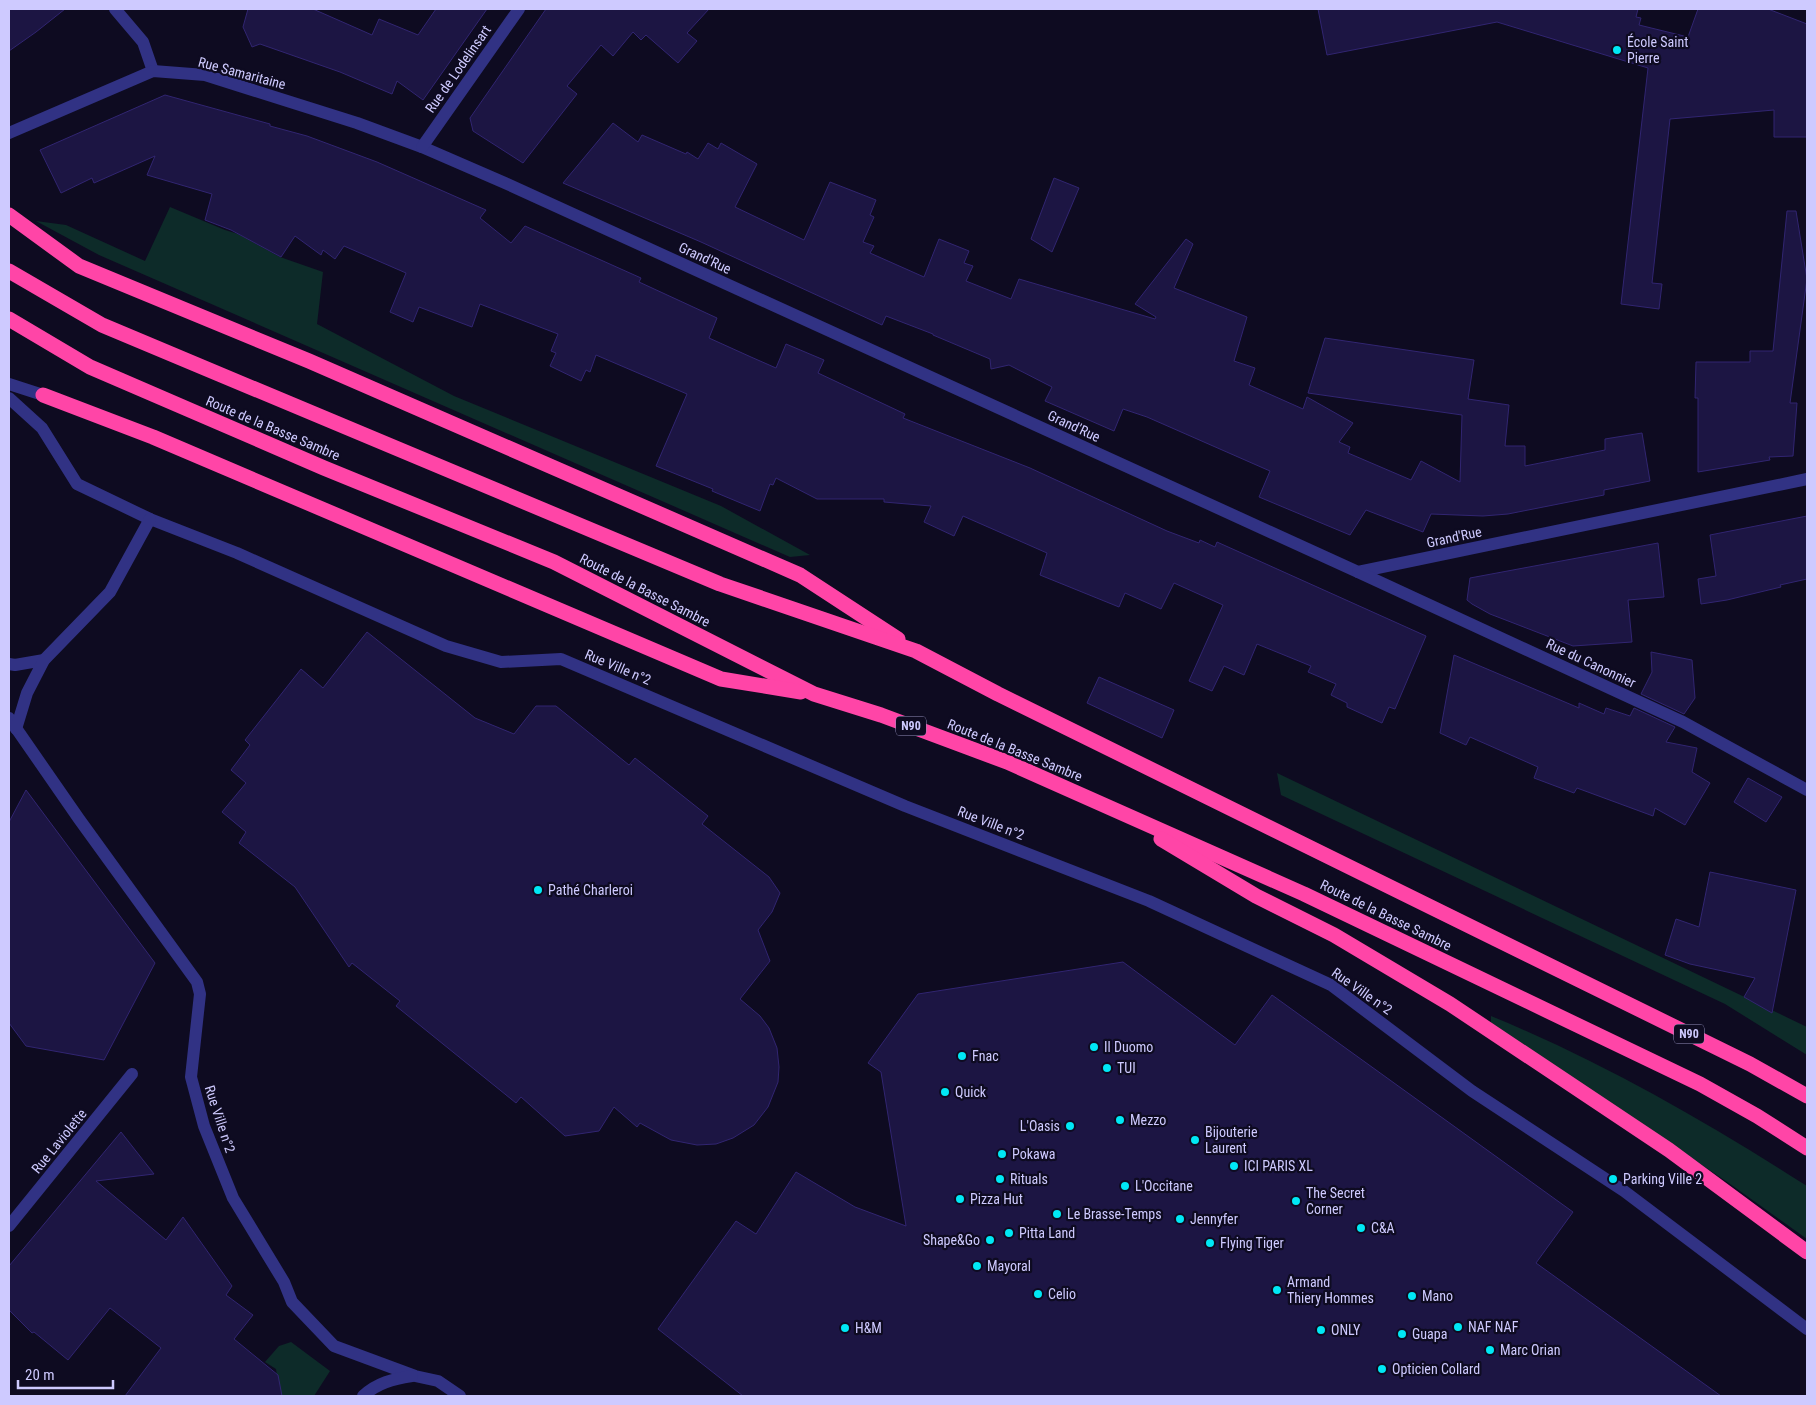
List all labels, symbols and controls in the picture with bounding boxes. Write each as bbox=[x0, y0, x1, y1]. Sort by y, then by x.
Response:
street label: Rue de Lodelinsart bbox=[422, 22, 494, 116]
place label: École Saint Pierre bbox=[1627, 33, 1688, 66]
marker: École Saint Pierre bbox=[1611, 44, 1623, 56]
street label: Rue Samaritaine bbox=[196, 54, 288, 92]
street label: Grand'Rue bbox=[676, 239, 734, 277]
street label: Route de la Basse Sambre bbox=[204, 393, 343, 464]
street label: Grand'Rue bbox=[1045, 407, 1103, 445]
street label: Grand'Rue bbox=[1425, 523, 1483, 551]
street label: Route de la Basse Sambre bbox=[577, 550, 713, 630]
street label: Rue du Canonnier bbox=[1544, 635, 1638, 691]
street label: Rue Ville n°2 bbox=[583, 646, 653, 688]
road number: N90 bbox=[896, 716, 926, 736]
street label: Route de la Basse Sambre bbox=[945, 716, 1085, 785]
street label: Rue Ville n°2 bbox=[955, 803, 1027, 843]
street label: Route de la Basse Sambre bbox=[1318, 876, 1455, 954]
place label: Pathé Charleroi bbox=[548, 882, 633, 898]
marker: Pathé Charleroi bbox=[532, 884, 544, 896]
street label: Rue Ville n°2 bbox=[1329, 964, 1395, 1018]
road number: N90 bbox=[1674, 1024, 1704, 1044]
place label: Il Duomo bbox=[1104, 1039, 1153, 1055]
marker: Il Duomo bbox=[1088, 1041, 1100, 1053]
place label: Fnac bbox=[972, 1048, 999, 1064]
marker: Fnac bbox=[956, 1050, 968, 1062]
place label: TUI bbox=[1117, 1060, 1136, 1076]
marker: TUI bbox=[1101, 1062, 1113, 1074]
street label: Rue Ville n°2 bbox=[202, 1083, 238, 1155]
place label: Quick bbox=[955, 1084, 987, 1100]
marker: Quick bbox=[939, 1086, 951, 1098]
street label: Rue Laviolette bbox=[28, 1105, 90, 1176]
place label: Mezzo bbox=[1130, 1112, 1166, 1128]
marker: Mezzo bbox=[1114, 1114, 1126, 1126]
place label: L'Oasis bbox=[1020, 1118, 1060, 1134]
marker: L'Oasis bbox=[1064, 1120, 1076, 1132]
place label: Bijouterie Laurent bbox=[1205, 1124, 1258, 1156]
marker: Bijouterie Laurent bbox=[1189, 1134, 1201, 1146]
place label: Pokawa bbox=[1012, 1146, 1056, 1162]
marker: Pokawa bbox=[996, 1148, 1008, 1160]
place label: ICI PARIS XL bbox=[1244, 1158, 1313, 1174]
marker: ICI PARIS XL bbox=[1228, 1160, 1240, 1172]
place label: Rituals bbox=[1010, 1171, 1048, 1187]
place label: Parking Ville 2 bbox=[1623, 1171, 1702, 1187]
marker: Rituals bbox=[994, 1173, 1006, 1185]
marker: Parking Ville 2 bbox=[1607, 1173, 1619, 1185]
place label: L'Occitane bbox=[1135, 1178, 1193, 1194]
marker: L'Occitane bbox=[1119, 1180, 1131, 1192]
place label: The Secret Corner bbox=[1306, 1185, 1365, 1217]
place label: Pizza Hut bbox=[970, 1191, 1023, 1207]
marker: Pizza Hut bbox=[954, 1193, 966, 1205]
marker: The Secret Corner bbox=[1290, 1195, 1302, 1207]
place label: Le Brasse-Temps bbox=[1067, 1206, 1162, 1222]
marker: Le Brasse-Temps bbox=[1051, 1208, 1063, 1220]
place label: Jennyfer bbox=[1190, 1211, 1238, 1227]
marker: Jennyfer bbox=[1174, 1213, 1186, 1225]
place label: C&A bbox=[1371, 1220, 1395, 1236]
marker: C&A bbox=[1355, 1222, 1367, 1234]
place label: Pitta Land bbox=[1019, 1225, 1075, 1241]
marker: Pitta Land bbox=[1003, 1227, 1015, 1239]
place label: Shape&Go bbox=[923, 1232, 980, 1248]
marker: Shape&Go bbox=[984, 1234, 996, 1246]
place label: Flying Tiger bbox=[1220, 1235, 1284, 1251]
marker: Flying Tiger bbox=[1204, 1237, 1216, 1249]
place label: Mayoral bbox=[987, 1258, 1031, 1274]
marker: Mayoral bbox=[971, 1260, 983, 1272]
place label: Armand Thiery Hommes bbox=[1287, 1274, 1374, 1306]
marker: Armand Thiery Hommes bbox=[1271, 1284, 1283, 1296]
place label: Celio bbox=[1048, 1286, 1076, 1302]
marker: Celio bbox=[1032, 1288, 1044, 1300]
place label: Mano bbox=[1422, 1288, 1453, 1304]
marker: Mano bbox=[1406, 1290, 1418, 1302]
place label: NAF NAF bbox=[1468, 1319, 1519, 1335]
place label: H&M bbox=[855, 1320, 882, 1336]
marker: NAF NAF bbox=[1452, 1321, 1464, 1333]
marker: H&M bbox=[839, 1322, 851, 1334]
place label: ONLY bbox=[1331, 1322, 1361, 1338]
marker: ONLY bbox=[1315, 1324, 1327, 1336]
place label: Guapa bbox=[1412, 1326, 1447, 1342]
marker: Guapa bbox=[1396, 1328, 1408, 1340]
place label: Marc Orian bbox=[1500, 1342, 1560, 1358]
marker: Marc Orian bbox=[1484, 1344, 1496, 1356]
scale bar bbox=[18, 1358, 112, 1390]
place label: Opticien Collard bbox=[1392, 1361, 1480, 1377]
marker: Opticien Collard bbox=[1376, 1363, 1388, 1375]
text: 20 m bbox=[25, 1366, 55, 1384]

